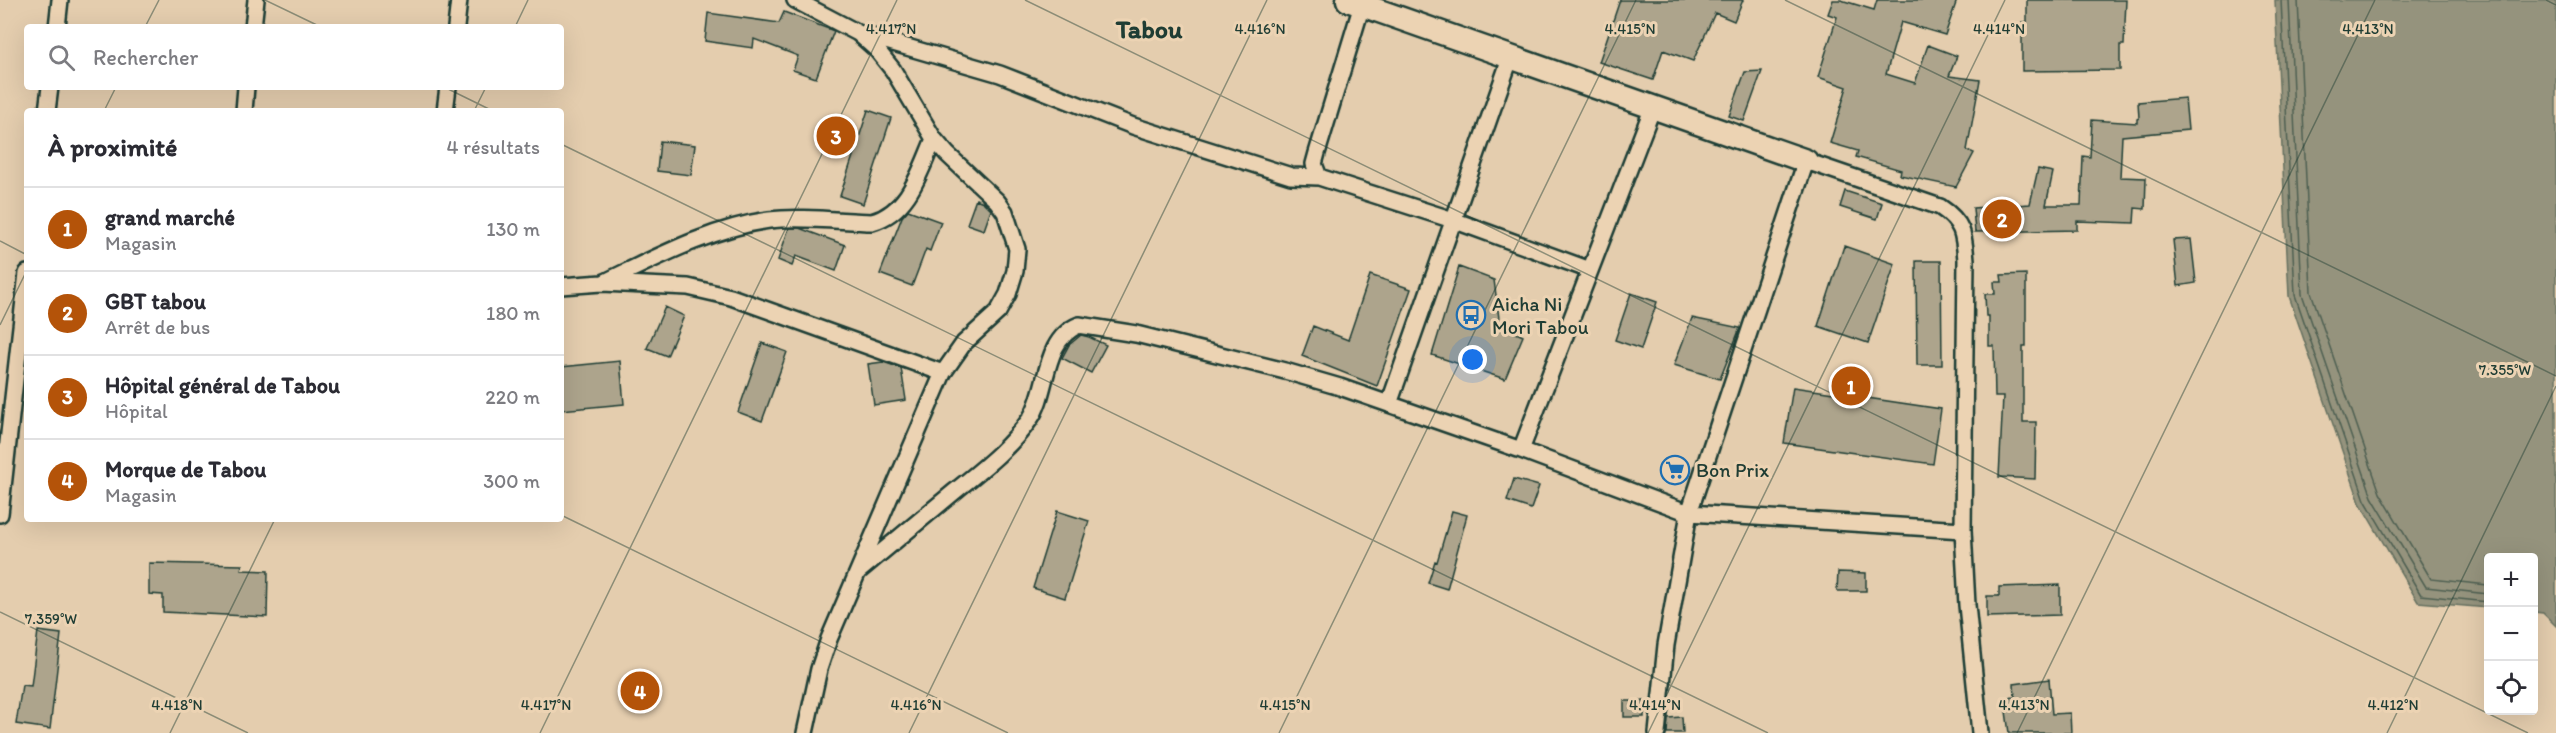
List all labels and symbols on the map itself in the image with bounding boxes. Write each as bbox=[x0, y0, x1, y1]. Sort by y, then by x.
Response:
district label: Tabou bbox=[1115, 13, 1183, 45]
text: 4.417°N bbox=[866, 20, 916, 38]
text: 4.416°N bbox=[1234, 20, 1286, 38]
text: 4.415°N bbox=[1604, 20, 1656, 38]
text: 4.414°N bbox=[1973, 20, 2025, 38]
text: 4.413°N bbox=[2342, 20, 2394, 38]
pin: 3 bbox=[816, 114, 856, 158]
pin: 2 bbox=[1982, 196, 2022, 242]
place label: Aicha Ni Mori Tabou bbox=[1492, 292, 1589, 339]
bus stop icon: Aicha Ni Mori Tabou bbox=[1455, 299, 1487, 331]
your location bbox=[1458, 345, 1487, 374]
text: 7.355°W bbox=[2479, 361, 2531, 379]
pin: 1 bbox=[1832, 364, 1870, 408]
supermarket icon: Bon Prix bbox=[1659, 454, 1691, 486]
place label: Bon Prix bbox=[1696, 458, 1769, 482]
text: 7.359°W bbox=[25, 610, 77, 628]
pin: 4 bbox=[620, 668, 660, 714]
text: 4.418°N bbox=[151, 696, 203, 714]
text: 4.417°N bbox=[521, 696, 571, 714]
text: 4.416°N bbox=[890, 696, 942, 714]
text: 4.415°N bbox=[1259, 696, 1311, 714]
text: 4.414°N bbox=[1629, 696, 1681, 714]
text: 4.413°N bbox=[1998, 696, 2050, 714]
text: 4.412°N bbox=[2367, 696, 2419, 714]

